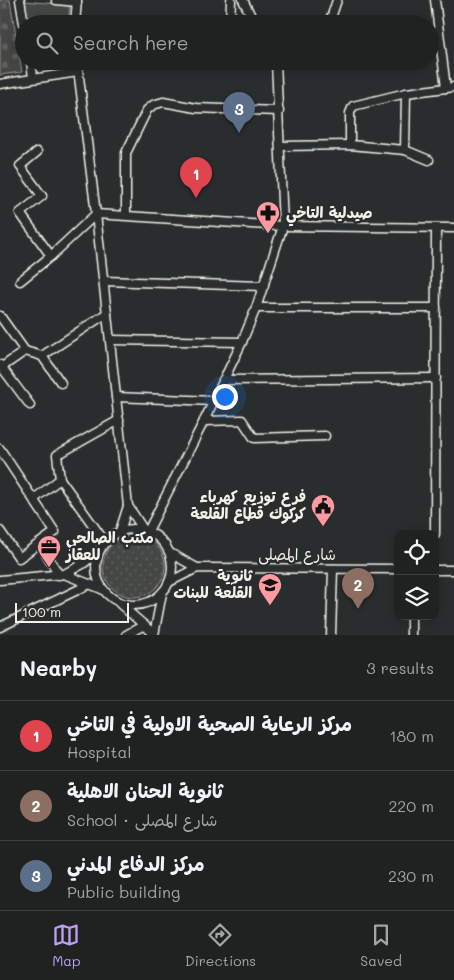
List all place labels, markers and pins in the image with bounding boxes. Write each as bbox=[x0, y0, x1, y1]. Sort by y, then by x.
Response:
pin: 3 bbox=[223, 92, 255, 133]
pin: 1 bbox=[180, 157, 212, 198]
pharmacy icon: صيدلية التاخي bbox=[255, 200, 281, 234]
place label: صيدلية التاخي bbox=[286, 202, 373, 227]
place label: فرع توزيع كهرباء كركوك قطاع القلعة bbox=[191, 486, 306, 524]
public building icon: فرع توزيع كهرباء كركوك قطاع القلعة bbox=[310, 493, 336, 527]
place label: مكتب الصالحي للعقار bbox=[64, 527, 154, 564]
office icon: مكتب الصالحي للعقار bbox=[36, 534, 62, 568]
place label: ثانوية القلعة للبنات bbox=[173, 565, 254, 602]
pin: 2 bbox=[342, 568, 374, 609]
school or university icon: ثانوية القلعة للبنات bbox=[257, 572, 283, 606]

